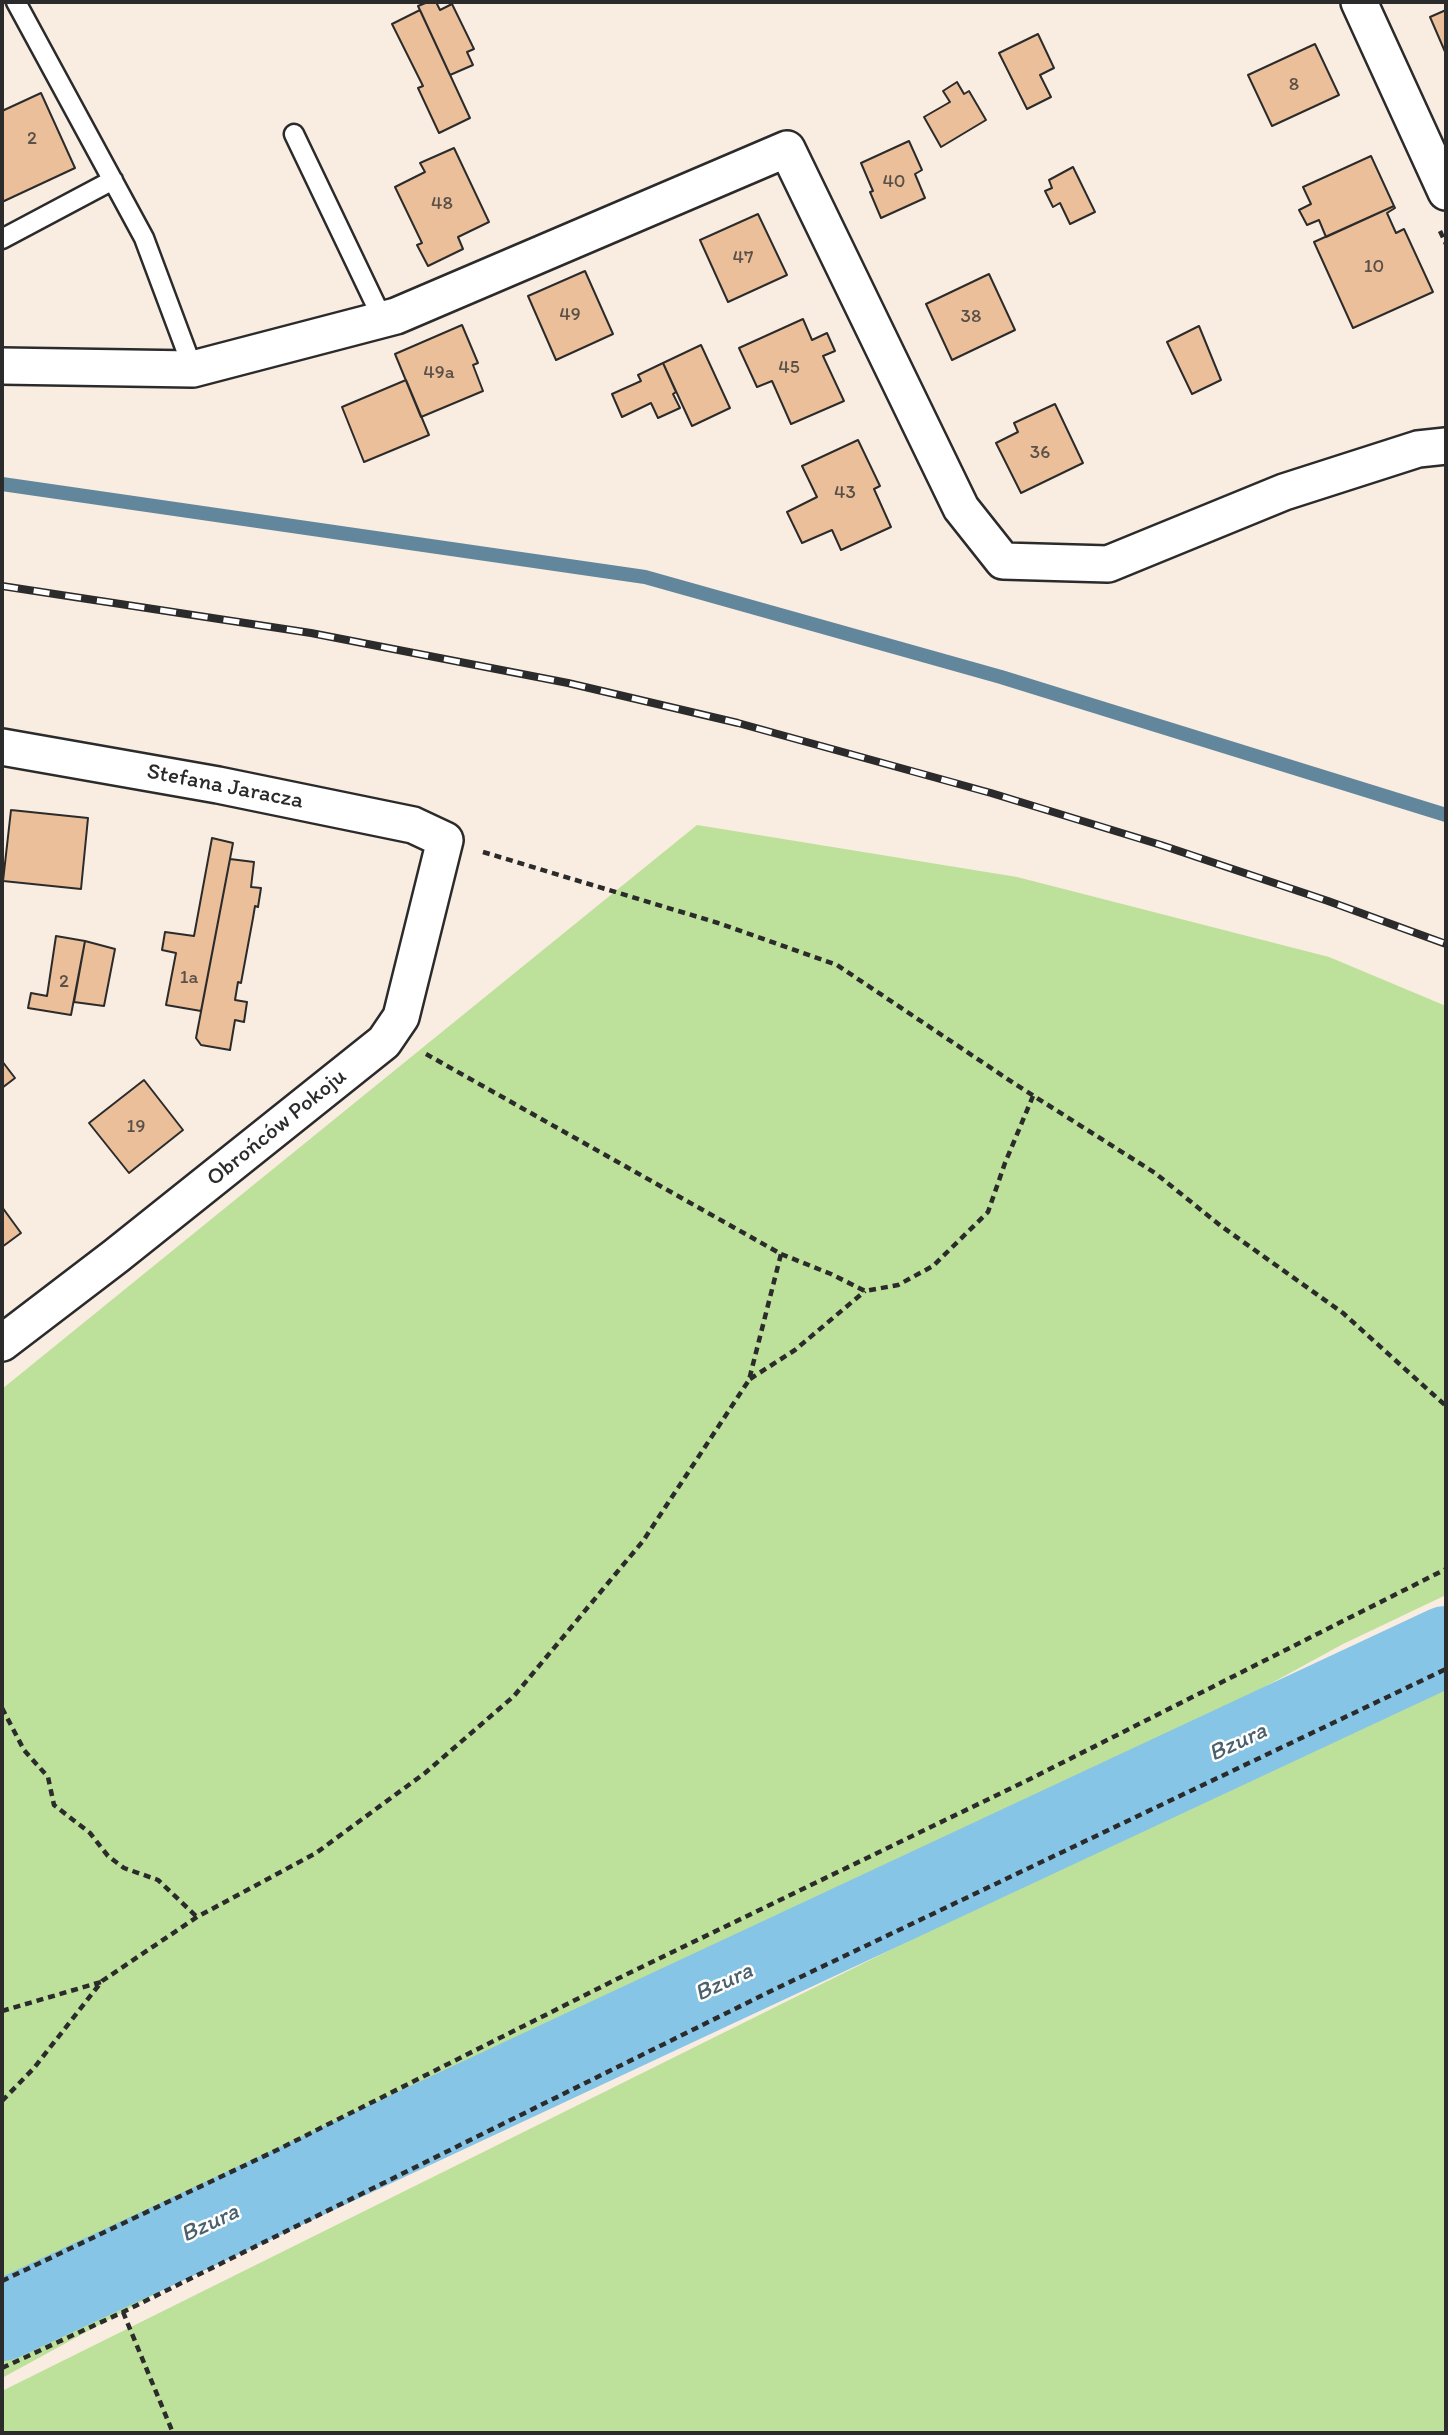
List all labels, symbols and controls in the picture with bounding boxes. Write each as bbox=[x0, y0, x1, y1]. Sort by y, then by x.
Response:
house number: 8 bbox=[1289, 74, 1299, 96]
house number: 2 bbox=[27, 128, 37, 150]
house number: 40 bbox=[882, 171, 906, 193]
house number: 48 bbox=[431, 193, 453, 215]
house number: 47 bbox=[733, 247, 753, 269]
house number: 10 bbox=[1364, 256, 1384, 278]
house number: 49 bbox=[559, 304, 581, 326]
house number: 38 bbox=[961, 306, 981, 328]
house number: 45 bbox=[778, 357, 800, 379]
house number: 49a bbox=[423, 362, 455, 384]
house number: 36 bbox=[1030, 442, 1050, 464]
house number: 43 bbox=[834, 482, 856, 504]
street label: Stefana Jaracza bbox=[144, 758, 306, 816]
house number: 1a bbox=[180, 967, 198, 989]
house number: 2 bbox=[59, 971, 69, 993]
street label: Obrońców Pokoju bbox=[202, 1063, 352, 1193]
house number: 19 bbox=[127, 1116, 145, 1138]
water label: Bzura bbox=[1204, 1717, 1272, 1769]
water label: Bzura bbox=[690, 1957, 758, 2009]
water label: Bzura bbox=[176, 2198, 244, 2250]

